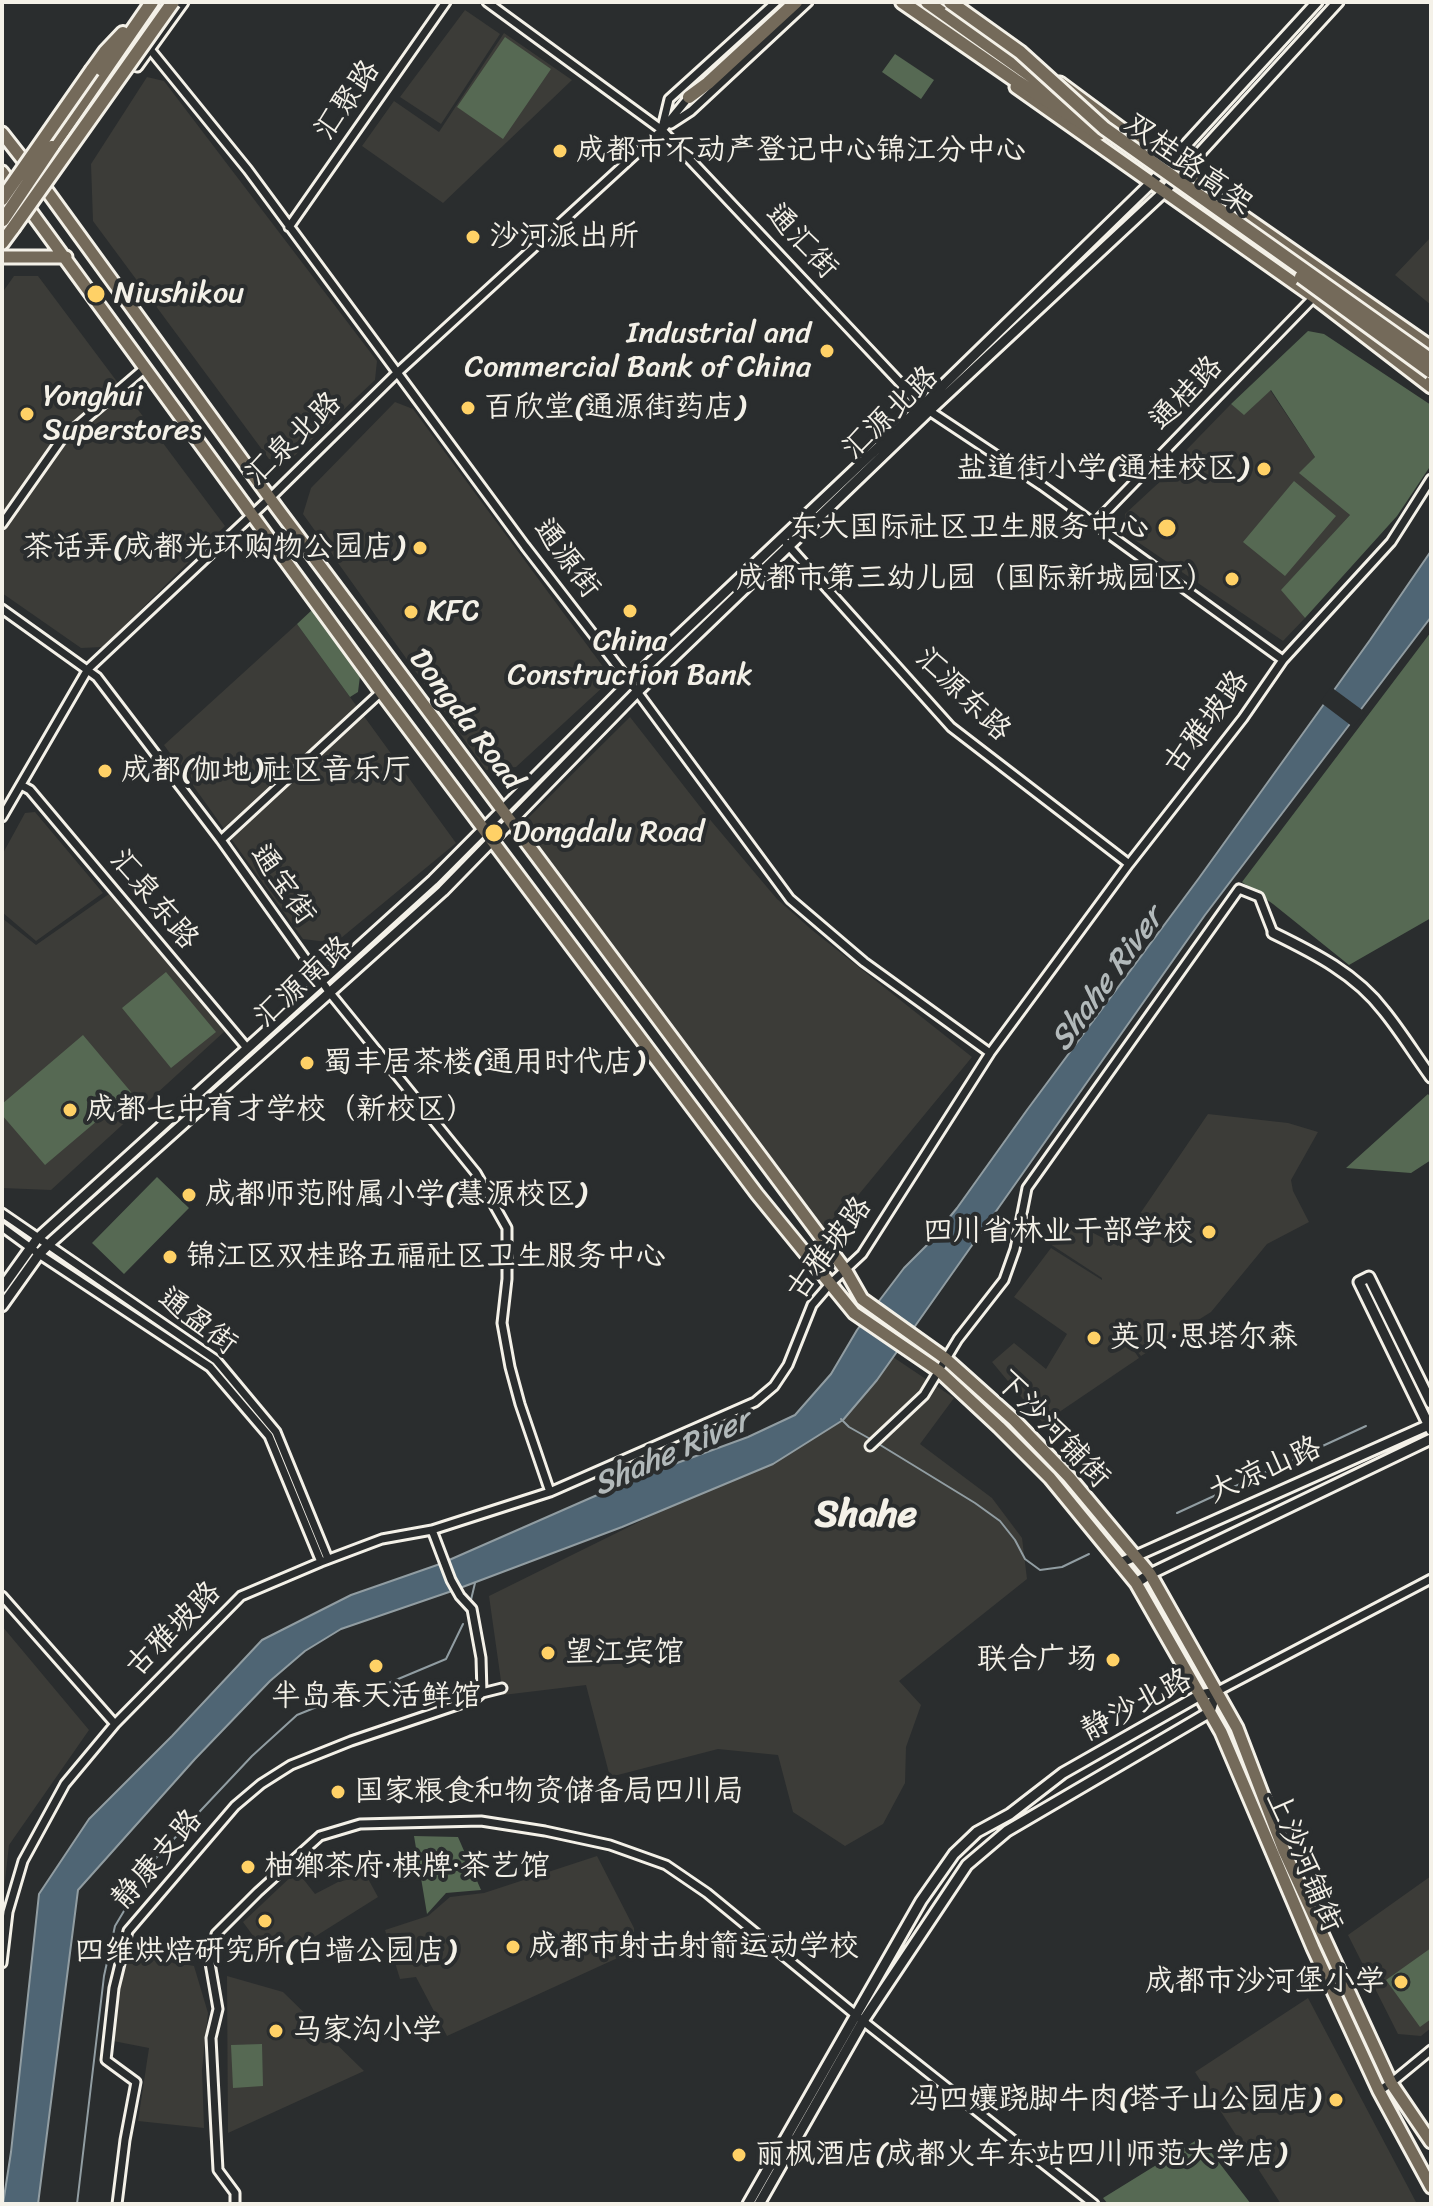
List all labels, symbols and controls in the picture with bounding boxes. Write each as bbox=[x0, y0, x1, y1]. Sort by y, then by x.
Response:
street label: 汇聚路 bbox=[307, 54, 389, 148]
street label: 双桂路高架 bbox=[1117, 106, 1259, 224]
place label: 成都市不动产登记中心锦江分中心 bbox=[576, 133, 1026, 169]
marker: 成都市不动产登记中心锦江分中心 bbox=[551, 142, 569, 160]
street label: 通汇街 bbox=[757, 197, 845, 287]
place label: 沙河派出所 bbox=[489, 219, 639, 255]
marker: 沙河派出所 bbox=[464, 228, 482, 246]
place label: Niushikou bbox=[114, 276, 244, 312]
marker: Niushikou bbox=[85, 283, 107, 305]
place label: Industrial and Commercial Bank of China bbox=[464, 316, 811, 386]
marker: Industrial and Commercial Bank of China bbox=[818, 342, 836, 360]
street label: 通桂路 bbox=[1143, 349, 1231, 439]
street label: 汇源北路 bbox=[835, 359, 947, 469]
place label: Yonghui Superstores bbox=[43, 379, 202, 450]
street label: 汇泉北路 bbox=[238, 385, 350, 495]
place label: 百欣堂(通源街药店) bbox=[484, 390, 745, 426]
marker: 百欣堂(通源街药店) bbox=[459, 399, 477, 417]
marker: Yonghui Superstores bbox=[18, 405, 36, 423]
place label: 盐道街小学(通桂校区) bbox=[957, 451, 1248, 487]
marker: 盐道街小学(通桂校区) bbox=[1255, 460, 1273, 478]
place label: 东大国际社区卫生服务中心 bbox=[789, 510, 1149, 546]
street label: 通源街 bbox=[525, 512, 607, 606]
marker: 东大国际社区卫生服务中心 bbox=[1156, 517, 1178, 539]
place label: 茶话弄(成都光环购物公园店) bbox=[23, 530, 404, 566]
marker: 茶话弄(成都光环购物公园店) bbox=[411, 539, 429, 557]
place label: 成都市第三幼儿园（国际新城园区） bbox=[736, 561, 1216, 597]
marker: 成都市第三幼儿园（国际新城园区） bbox=[1223, 570, 1241, 588]
place label: KFC bbox=[427, 594, 480, 630]
marker: China Construction Bank bbox=[621, 602, 639, 620]
marker: KFC bbox=[402, 603, 420, 621]
place label: China Construction Bank bbox=[507, 624, 753, 694]
street label: 汇源东路 bbox=[906, 640, 1018, 750]
street label: Dongda Road bbox=[400, 642, 530, 798]
street label: 古雅坡路 bbox=[1157, 664, 1257, 782]
place label: 成都(伽地)社区音乐厅 bbox=[121, 753, 412, 789]
marker: 成都(伽地)社区音乐厅 bbox=[96, 762, 114, 780]
place label: Dongdalu Road bbox=[512, 815, 704, 851]
marker: Dongdalu Road bbox=[483, 822, 505, 844]
street label: 通宝街 bbox=[241, 838, 323, 932]
street label: 汇泉东路 bbox=[101, 842, 205, 958]
water label: Shahe River bbox=[1043, 901, 1173, 1059]
street label: 汇源南路 bbox=[247, 929, 361, 1037]
place label: 蜀丰居茶楼(通用时代店) bbox=[323, 1045, 644, 1081]
marker: 蜀丰居茶楼(通用时代店) bbox=[298, 1054, 316, 1072]
place label: 成都七中育才学校（新校区） bbox=[86, 1092, 476, 1128]
marker: 成都七中育才学校（新校区） bbox=[61, 1101, 79, 1119]
place label: 成都师范附属小学(慧源校区) bbox=[205, 1177, 586, 1213]
marker: 成都师范附属小学(慧源校区) bbox=[180, 1186, 198, 1204]
street label: 古雅坡路 bbox=[780, 1190, 880, 1308]
place label: 四川省林业干部学校 bbox=[923, 1214, 1193, 1250]
marker: 四川省林业干部学校 bbox=[1200, 1223, 1218, 1241]
place label: 锦江区双桂路五福社区卫生服务中心 bbox=[186, 1239, 666, 1275]
marker: 锦江区双桂路五福社区卫生服务中心 bbox=[161, 1248, 179, 1266]
street label: 通盈街 bbox=[150, 1281, 244, 1363]
place label: 英贝·思塔尔森 bbox=[1110, 1320, 1298, 1356]
marker: 英贝·思塔尔森 bbox=[1085, 1329, 1103, 1347]
street label: 下沙河铺街 bbox=[987, 1364, 1117, 1496]
water label: Shahe River bbox=[588, 1402, 756, 1506]
street label: 大凉山路 bbox=[1203, 1430, 1327, 1512]
district label: Shahe bbox=[815, 1493, 917, 1539]
street label: 古雅坡路 bbox=[119, 1575, 229, 1685]
place label: 望江宾馆 bbox=[564, 1635, 684, 1671]
place label: 联合广场 bbox=[977, 1642, 1097, 1678]
marker: 望江宾馆 bbox=[539, 1644, 557, 1662]
marker: 联合广场 bbox=[1104, 1651, 1122, 1669]
marker: 半岛春天活鲜馆 bbox=[367, 1657, 385, 1675]
street label: 静沙北路 bbox=[1076, 1662, 1198, 1750]
place label: 半岛春天活鲜馆 bbox=[271, 1679, 481, 1715]
place label: 国家粮食和物资储备局四川局 bbox=[354, 1774, 744, 1810]
marker: 国家粮食和物资储备局四川局 bbox=[329, 1783, 347, 1801]
street label: 上沙河铺街 bbox=[1257, 1786, 1349, 1938]
street label: 静康支路 bbox=[105, 1803, 211, 1917]
place label: 柚鄉茶府·棋牌·茶艺馆 bbox=[264, 1849, 550, 1885]
marker: 柚鄉茶府·棋牌·茶艺馆 bbox=[239, 1858, 257, 1876]
marker: 四维烘焙研究所(白墙公园店) bbox=[256, 1912, 274, 1930]
place label: 成都市射击射箭运动学校 bbox=[529, 1929, 859, 1965]
place label: 四维烘焙研究所(白墙公园店) bbox=[74, 1934, 456, 1970]
marker: 成都市射击射箭运动学校 bbox=[504, 1938, 522, 1956]
place label: 成都市沙河堡小学 bbox=[1145, 1964, 1385, 2000]
marker: 成都市沙河堡小学 bbox=[1392, 1973, 1410, 1991]
place label: 马家沟小学 bbox=[292, 2013, 442, 2049]
marker: 马家沟小学 bbox=[267, 2022, 285, 2040]
place label: 冯四孃跷脚牛肉(塔子山公园店) bbox=[909, 2082, 1320, 2118]
marker: 冯四孃跷脚牛肉(塔子山公园店) bbox=[1327, 2091, 1345, 2109]
place label: 丽枫酒店(成都火车东站四川师范大学店) bbox=[755, 2137, 1286, 2173]
marker: 丽枫酒店(成都火车东站四川师范大学店) bbox=[730, 2146, 748, 2164]

